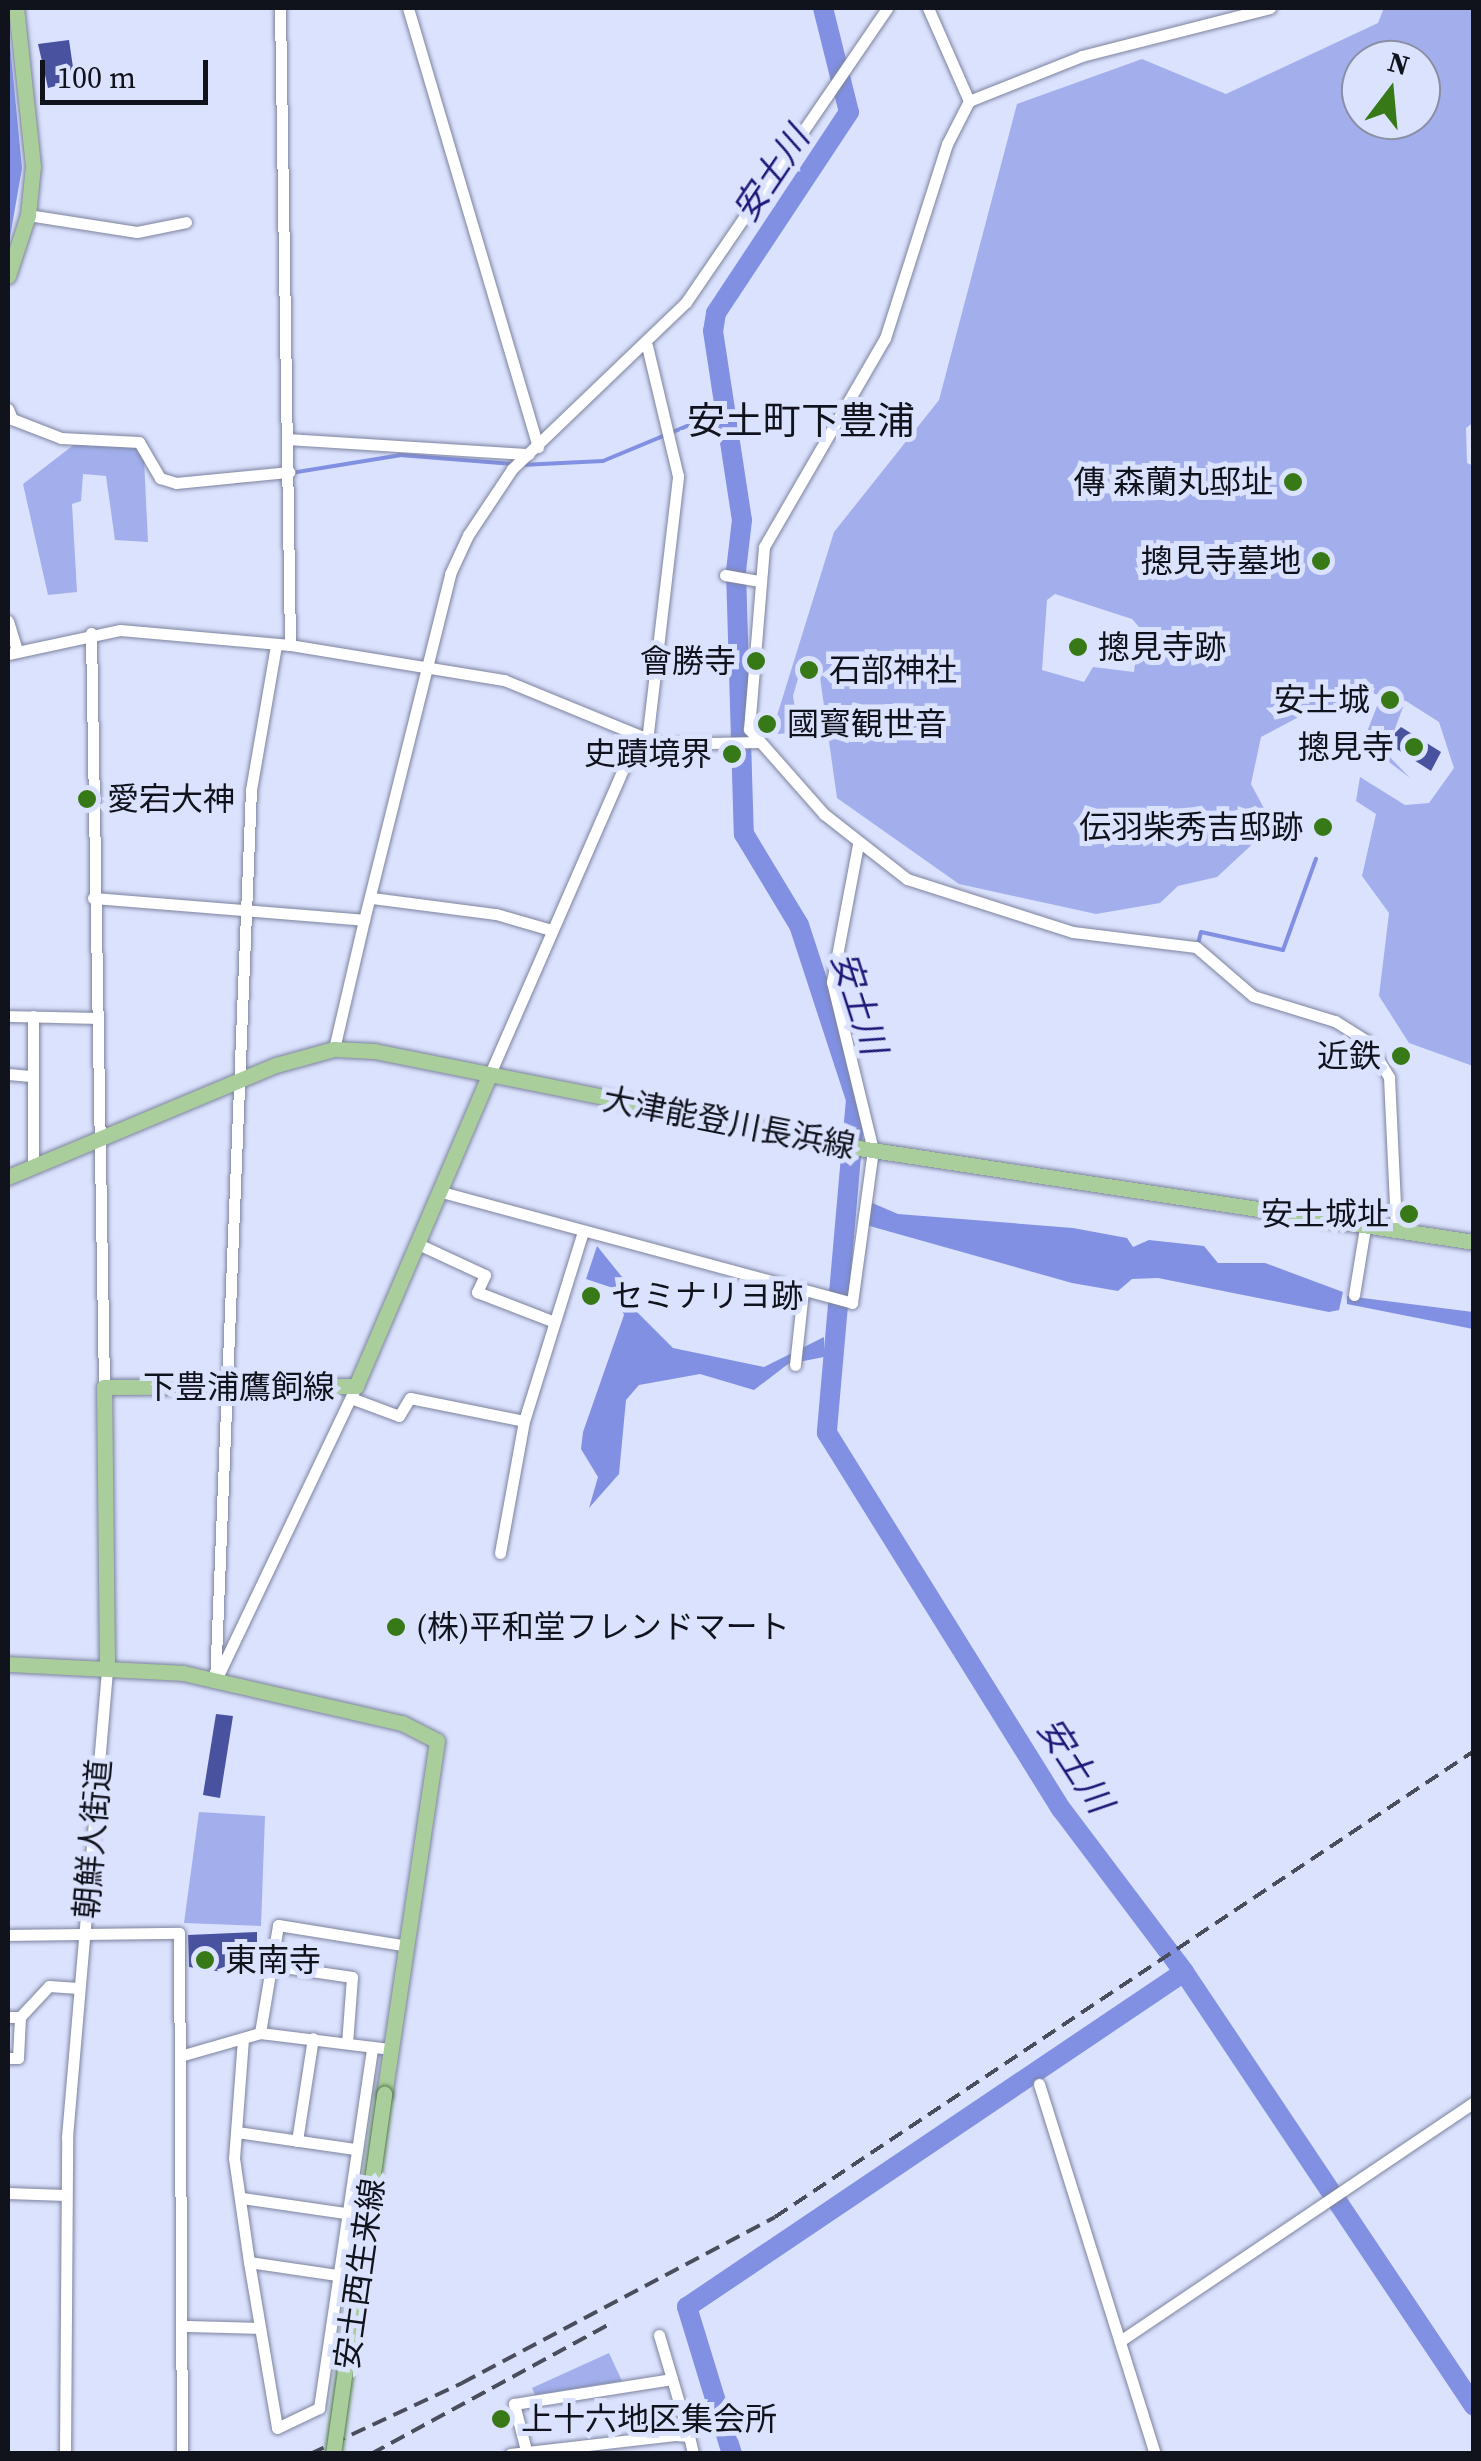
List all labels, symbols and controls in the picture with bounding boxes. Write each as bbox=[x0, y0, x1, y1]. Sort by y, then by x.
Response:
scale bar bbox=[45, 40, 212, 102]
north arrow bbox=[1341, 40, 1441, 140]
text: N bbox=[1384, 42, 1414, 84]
text: 100 m bbox=[57, 57, 136, 98]
water label: 安土川 bbox=[724, 119, 818, 229]
district label: 安土町下豊浦 bbox=[687, 399, 915, 445]
place label: 傳 森蘭丸邸址 bbox=[1074, 463, 1273, 501]
marker: 傳 森蘭丸邸址 bbox=[1282, 471, 1304, 493]
place label: 摠見寺墓地 bbox=[1141, 542, 1301, 580]
marker: 摠見寺墓地 bbox=[1310, 550, 1332, 572]
place label: 摠見寺跡 bbox=[1098, 628, 1226, 666]
marker: 摠見寺跡 bbox=[1067, 636, 1089, 658]
place label: 會勝寺 bbox=[640, 642, 736, 680]
marker: 會勝寺 bbox=[745, 650, 767, 672]
place label: 石部神社 bbox=[829, 651, 957, 689]
marker: 石部神社 bbox=[798, 659, 820, 681]
place label: 安土城 bbox=[1274, 681, 1370, 719]
marker: 安土城 bbox=[1379, 689, 1401, 711]
place label: 國寳観世音 bbox=[787, 705, 947, 743]
marker: 國寳観世音 bbox=[756, 713, 778, 735]
place label: 摠見寺 bbox=[1298, 728, 1394, 766]
place label: 史蹟境界 bbox=[584, 735, 712, 773]
marker: 摠見寺 bbox=[1403, 736, 1425, 758]
marker: 史蹟境界 bbox=[721, 743, 743, 765]
place label: 愛宕大神 bbox=[107, 780, 235, 818]
marker: 愛宕大神 bbox=[76, 788, 98, 810]
place label: 伝羽柴秀吉邸跡 bbox=[1079, 808, 1303, 846]
marker: 伝羽柴秀吉邸跡 bbox=[1312, 816, 1334, 838]
water label: 安土川 bbox=[823, 947, 895, 1059]
place label: 近鉄 bbox=[1317, 1037, 1381, 1075]
marker: 近鉄 bbox=[1390, 1045, 1412, 1067]
street label: 大津能登川長浜線 bbox=[600, 1080, 858, 1166]
place label: 安土城址 bbox=[1261, 1195, 1389, 1233]
marker: 安土城址 bbox=[1398, 1203, 1420, 1225]
place label: セミナリヨ跡 bbox=[611, 1277, 803, 1315]
marker: セミナリヨ跡 bbox=[580, 1285, 602, 1307]
street label: 下豊浦鷹飼線 bbox=[143, 1368, 335, 1406]
place label: (株)平和堂フレンドマート bbox=[416, 1608, 790, 1646]
marker: (株)平和堂フレンドマート bbox=[385, 1616, 407, 1638]
water label: 安土川 bbox=[1029, 1710, 1121, 1820]
street label: 朝鮮人街道 bbox=[67, 1758, 119, 1920]
place label: 東南寺 bbox=[225, 1941, 321, 1979]
marker: 東南寺 bbox=[194, 1949, 216, 1971]
street label: 安土西生来線 bbox=[328, 2176, 392, 2372]
place label: 上十六地区集会所 bbox=[521, 2400, 777, 2438]
marker: 上十六地区集会所 bbox=[490, 2408, 512, 2430]

